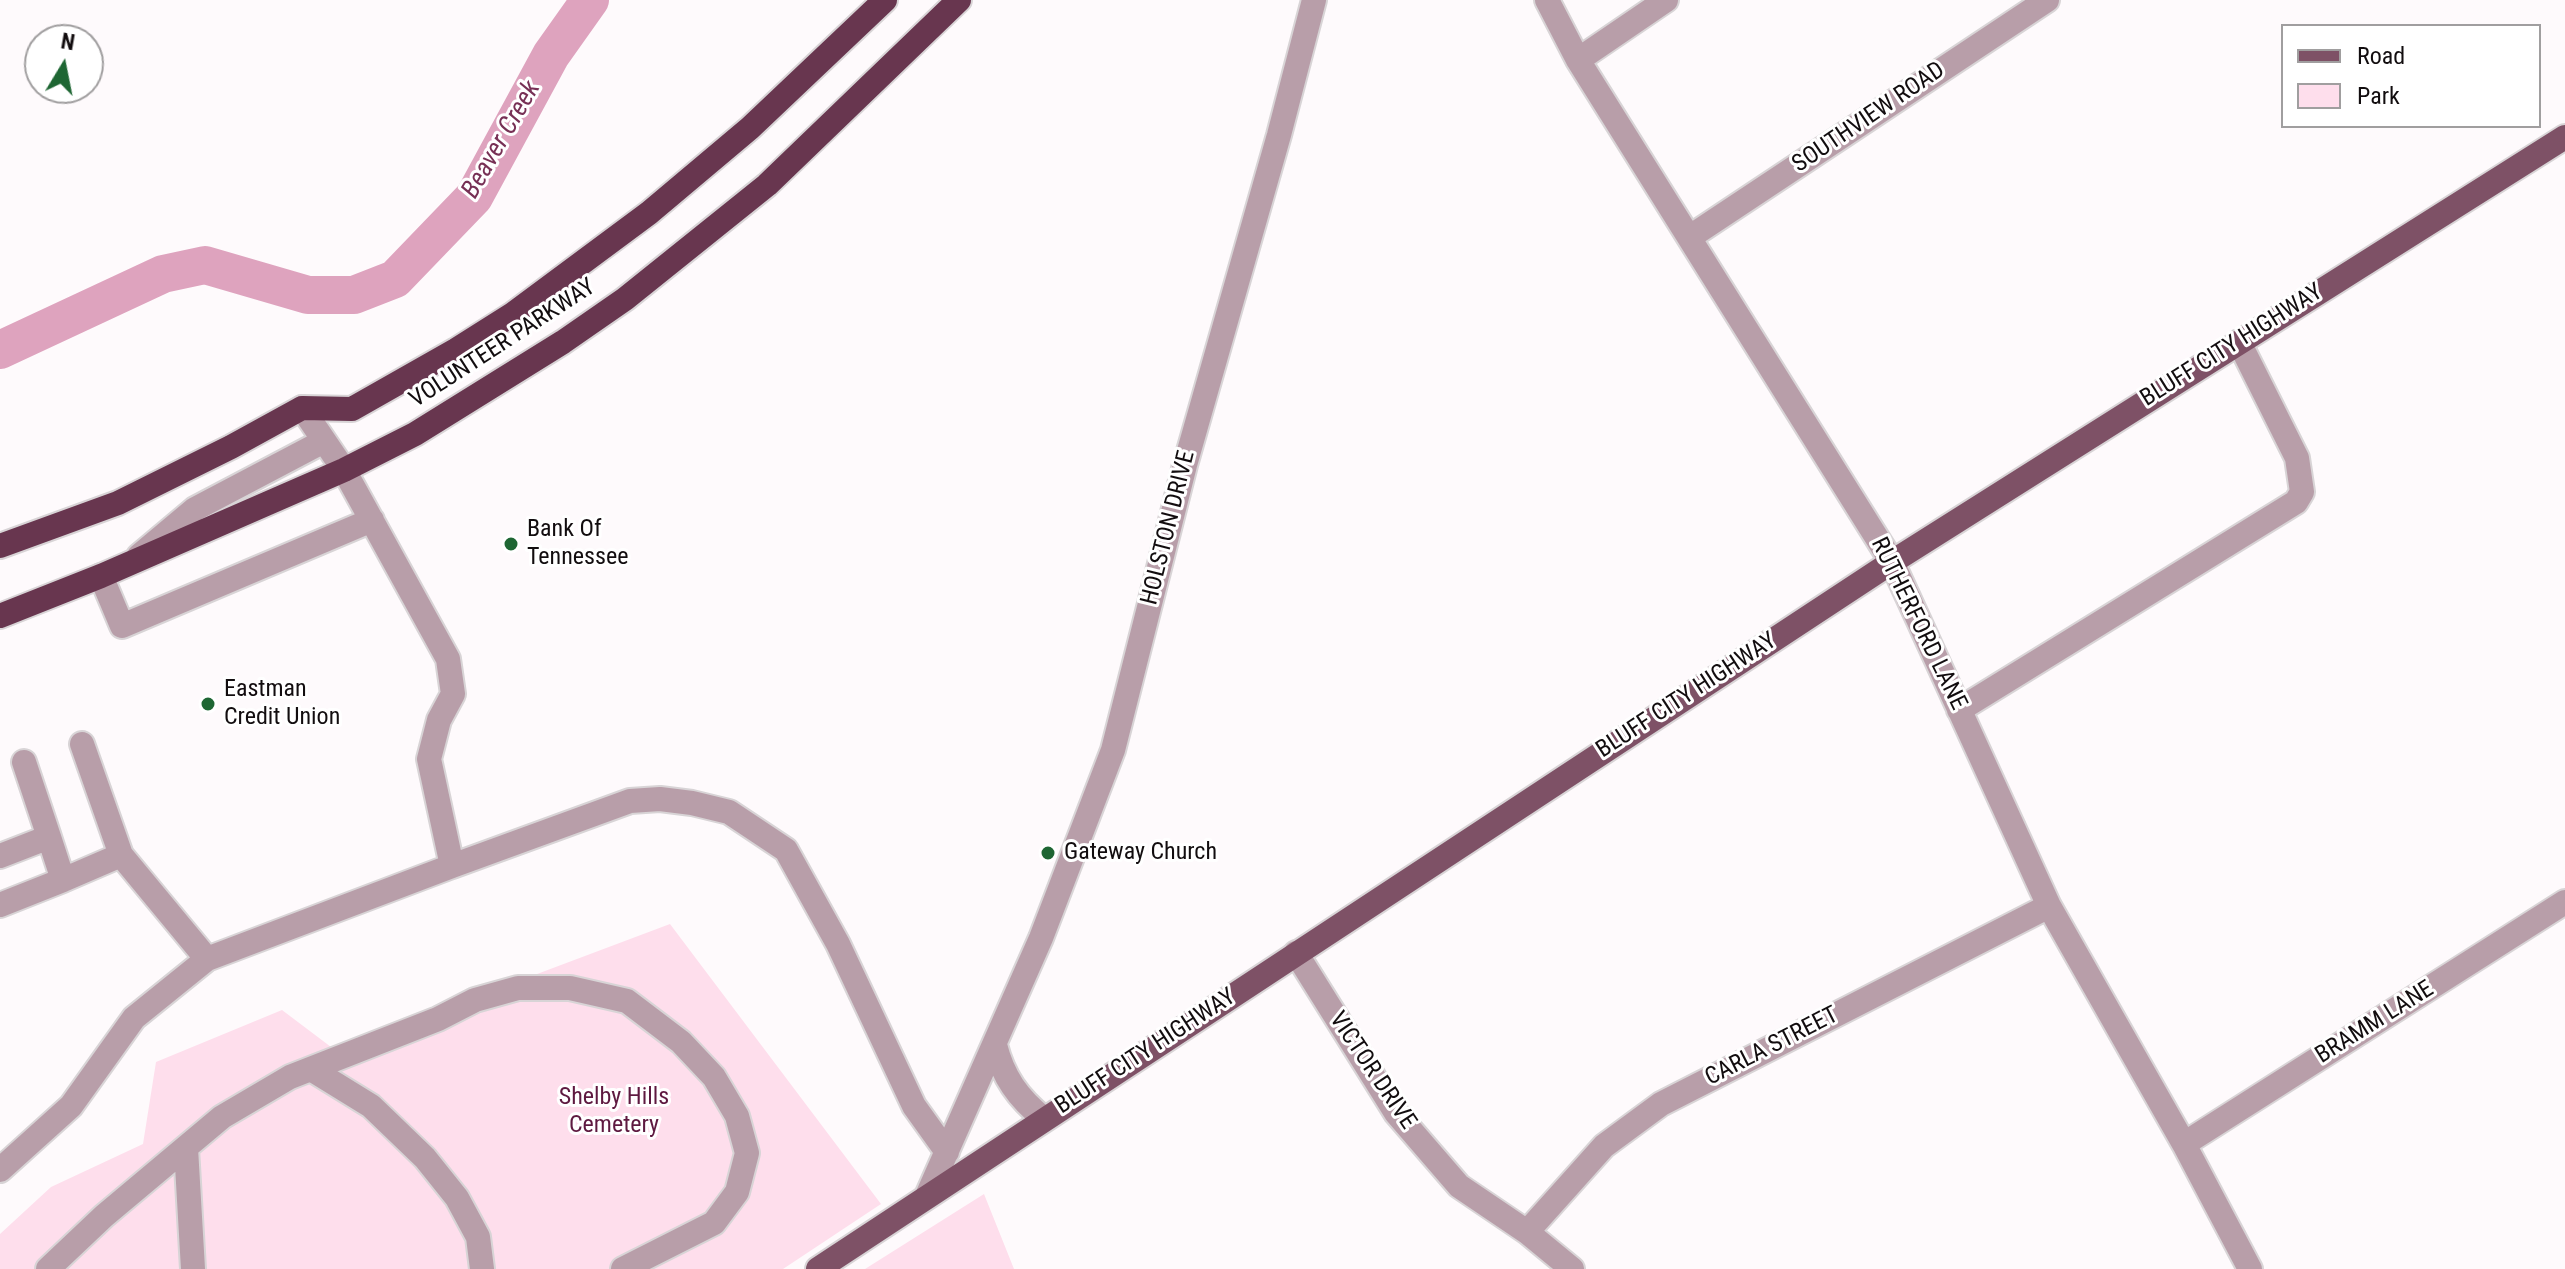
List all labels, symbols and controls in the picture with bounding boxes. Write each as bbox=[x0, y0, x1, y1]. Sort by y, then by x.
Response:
north arrow bbox=[24, 24, 104, 104]
legend bbox=[2281, 24, 2541, 128]
text: N bbox=[59, 28, 77, 55]
text: Road bbox=[2357, 42, 2405, 70]
street label: SOUTHVIEW ROAD bbox=[1787, 56, 1951, 180]
water label: Beaver Creek bbox=[456, 76, 548, 204]
text: Park bbox=[2357, 82, 2400, 110]
street label: VOLUNTEER PARKWAY bbox=[405, 273, 601, 415]
street label: BLUFF CITY HIGHWAY bbox=[2136, 278, 2328, 414]
street label: HOLSTON DRIVE bbox=[1136, 448, 1202, 608]
place label: Bank Of Tennessee bbox=[527, 516, 628, 572]
street label: RUTHERFORD LANE bbox=[1864, 533, 1972, 715]
marker: Bank Of Tennessee bbox=[502, 535, 520, 553]
street label: BLUFF CITY HIGHWAY bbox=[1591, 627, 1783, 765]
place label: Eastman Credit Union bbox=[224, 676, 340, 732]
marker: Eastman Credit Union bbox=[199, 695, 217, 713]
place label: Gateway Church bbox=[1064, 839, 1217, 867]
marker: Gateway Church bbox=[1039, 844, 1057, 862]
street label: BRAMM LANE bbox=[2311, 975, 2439, 1071]
street label: BLUFF CITY HIGHWAY bbox=[1050, 983, 1242, 1121]
street label: CARLA STREET bbox=[1701, 1001, 1843, 1093]
street label: VICTOR DRIVE bbox=[1322, 1007, 1422, 1135]
park label: Shelby Hills Cemetery bbox=[559, 1084, 669, 1140]

